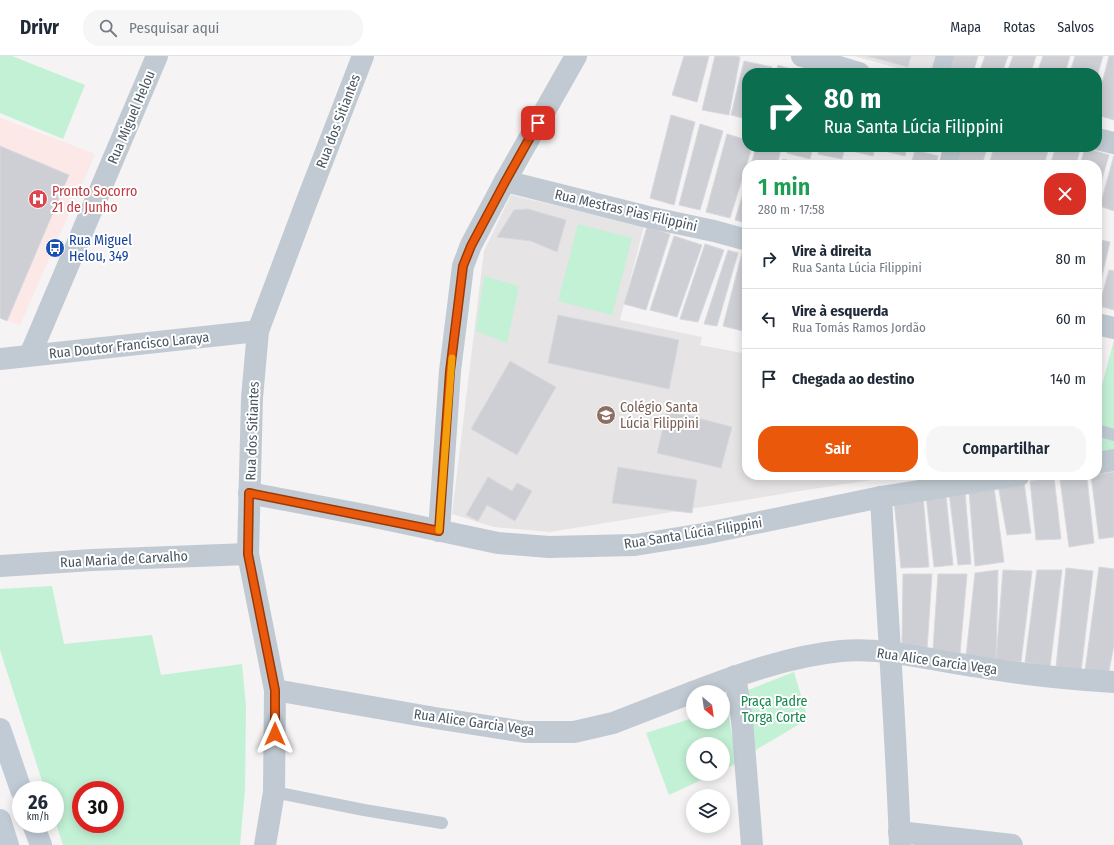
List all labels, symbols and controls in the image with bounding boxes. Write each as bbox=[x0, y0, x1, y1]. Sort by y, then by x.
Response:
search box bbox=[83, 10, 363, 46]
text: Drivr bbox=[20, 16, 59, 39]
icon: search bbox=[97, 17, 119, 39]
text: Pesquisar aqui bbox=[129, 19, 219, 37]
text: Mapa bbox=[950, 19, 981, 36]
text: Rotas bbox=[1003, 19, 1035, 36]
text: Salvos bbox=[1057, 19, 1094, 36]
street label: Rua Miguel Helou bbox=[104, 68, 159, 167]
street label: Rua dos Sitiantes bbox=[313, 72, 364, 171]
text: 80 m bbox=[824, 82, 881, 115]
icon: right bbox=[758, 84, 810, 136]
pin bbox=[521, 106, 555, 140]
icon: arrive bbox=[527, 112, 549, 134]
text: Rua Santa Lúcia Filippini bbox=[824, 116, 1004, 138]
text: 1 min bbox=[758, 173, 810, 201]
button: close bbox=[1044, 173, 1086, 215]
place label: Pronto Socorro 21 de Junho bbox=[52, 183, 137, 216]
street label: Rua Mestras Pias Filippini bbox=[553, 186, 699, 235]
hospital icon: Pronto Socorro 21 de Junho bbox=[27, 188, 49, 210]
text: 280 m · 17:58 bbox=[758, 202, 825, 217]
place label: Rua Miguel Helou, 349 bbox=[69, 232, 132, 265]
bus stop icon: Rua Miguel Helou, 349 bbox=[44, 237, 66, 259]
text: Vire à direita bbox=[792, 242, 871, 260]
icon: right bbox=[758, 248, 780, 270]
text: 80 m bbox=[1056, 250, 1086, 268]
text: Rua Santa Lúcia Filippini bbox=[792, 260, 922, 275]
text: Vire à esquerda bbox=[792, 302, 889, 320]
icon: left bbox=[758, 308, 780, 330]
text: 60 m bbox=[1056, 310, 1086, 328]
text: Rua Tomás Ramos Jordão bbox=[792, 320, 926, 335]
street label: Rua Doutor Francisco Laraya bbox=[48, 329, 210, 362]
icon: arrive bbox=[758, 368, 780, 390]
text: Chegada ao destino bbox=[792, 370, 914, 388]
text: 140 m bbox=[1050, 370, 1086, 388]
street label: Rua dos Sitiantes bbox=[242, 381, 263, 481]
place label: Colégio Santa Lúcia Filippini bbox=[620, 399, 699, 432]
school or university icon: Colégio Santa Lúcia Filippini bbox=[595, 404, 617, 426]
button: Sair bbox=[758, 426, 918, 472]
button: Compartilhar bbox=[926, 426, 1086, 472]
street label: Rua Santa Lúcia Filippini bbox=[623, 514, 763, 553]
street label: Rua Maria de Carvalho bbox=[60, 548, 188, 571]
street label: Rua Alice Garcia Vega bbox=[876, 645, 998, 678]
north arrow bbox=[686, 685, 730, 729]
map controls bbox=[686, 685, 730, 833]
park label: Praça Padre Torga Corte bbox=[741, 693, 807, 726]
street label: Rua Alice Garcia Vega bbox=[413, 706, 535, 739]
position arrow bbox=[254, 713, 296, 755]
button: search bbox=[686, 737, 730, 781]
speed limit sign: 30 bbox=[72, 781, 124, 833]
button: layers bbox=[686, 789, 730, 833]
text: 26 bbox=[28, 790, 48, 814]
text: km/h bbox=[27, 811, 49, 823]

